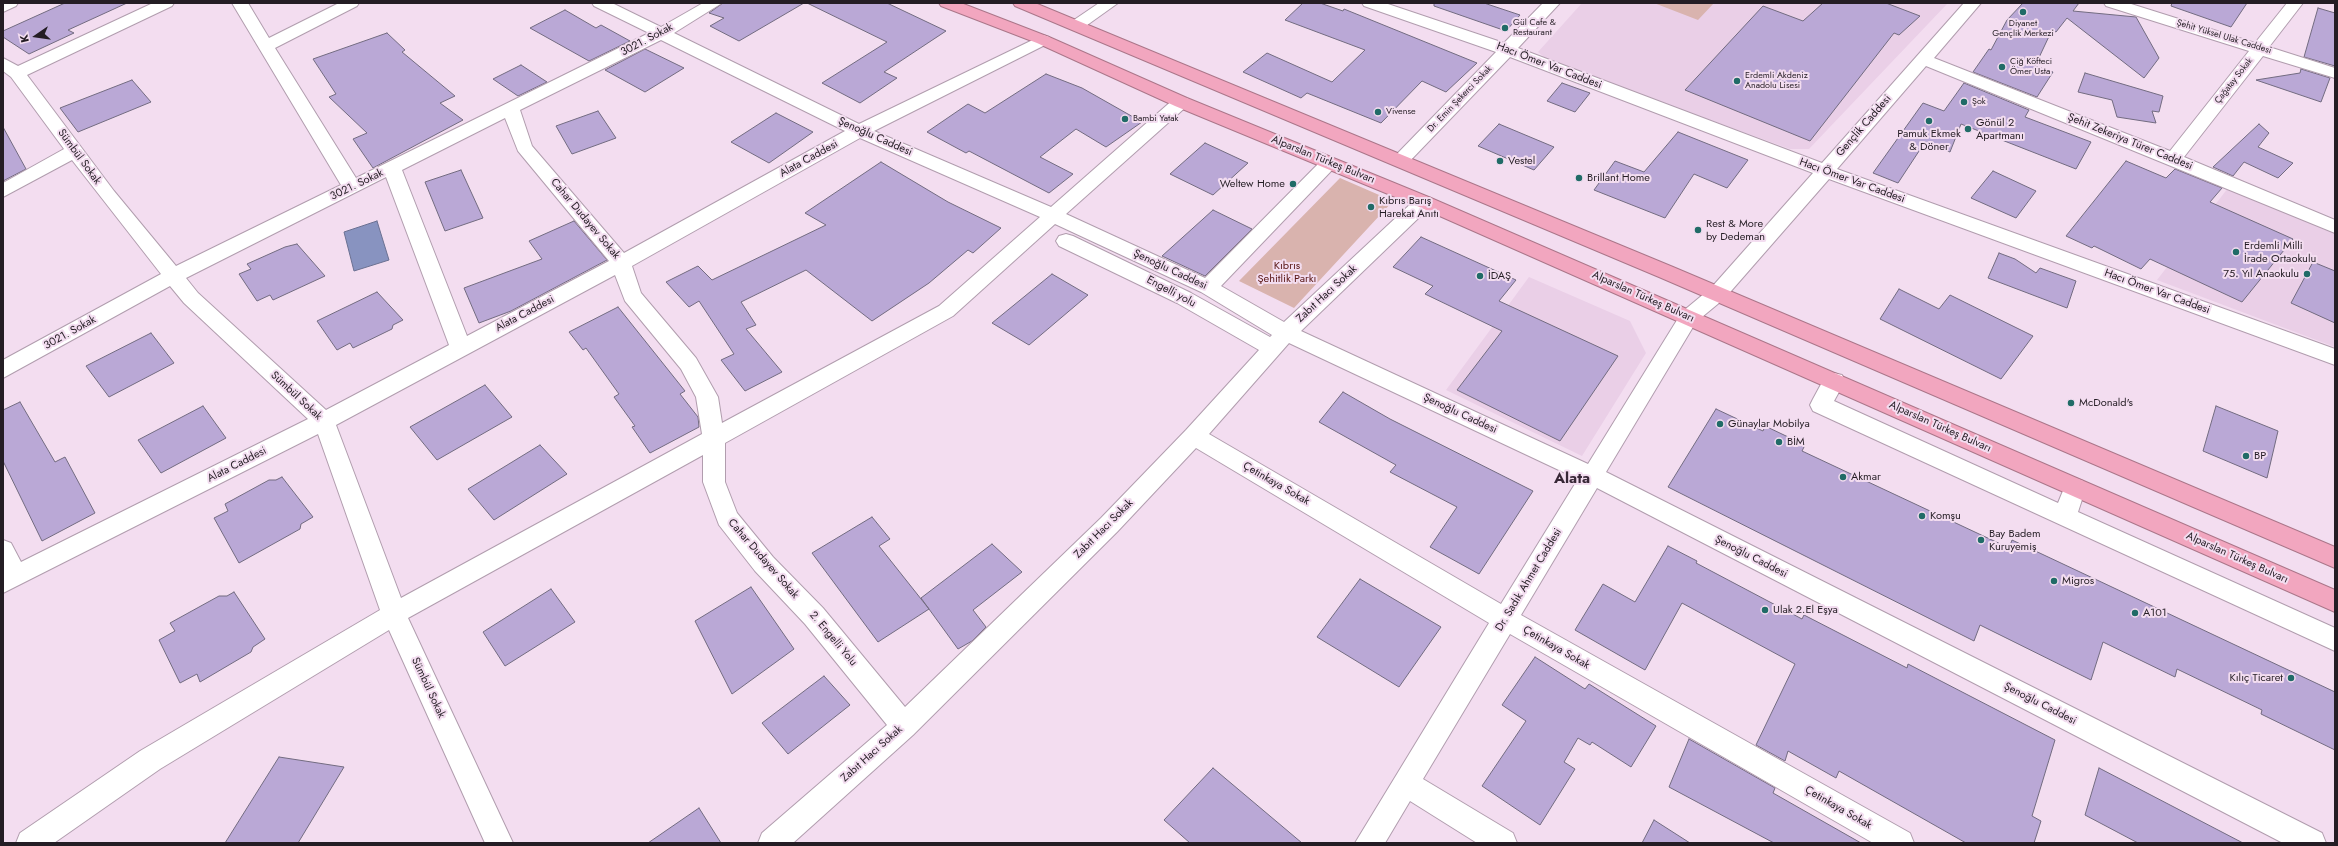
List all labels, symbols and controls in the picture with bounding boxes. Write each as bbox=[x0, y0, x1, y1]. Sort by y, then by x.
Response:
marker: Diyanet Gençlik Merkezi bbox=[2018, 7, 2028, 17]
north arrow bbox=[16, 16, 56, 56]
street label: Şehit Yüksel Ulak Caddesi bbox=[2175, 17, 2273, 57]
place label: Gül Cafe & Restaurant bbox=[1513, 18, 1556, 39]
place label: Diyanet Gençlik Merkezi bbox=[1992, 19, 2054, 40]
street label: 3021. Sokak bbox=[619, 21, 675, 59]
marker: Gül Cafe & Restaurant bbox=[1500, 23, 1510, 33]
text: K bbox=[16, 33, 33, 44]
street label: Hacı Ömer Var Caddesi bbox=[1495, 40, 1603, 92]
street label: Çağatay Sokak bbox=[2213, 56, 2255, 106]
place label: Çiğ Köfteci Ömer Usta bbox=[2010, 57, 2052, 78]
marker: Çiğ Köfteci Ömer Usta bbox=[1997, 62, 2007, 72]
street label: Dr. Emin Şekerci Sokak bbox=[1425, 64, 1495, 134]
place label: Erdemli Akdeniz Anadolu Lisesi bbox=[1745, 71, 1808, 92]
marker: Erdemli Akdeniz Anadolu Lisesi bbox=[1732, 76, 1742, 86]
street label: Gençlik Caddesi bbox=[1834, 93, 1894, 159]
marker: Şok bbox=[1959, 97, 1969, 107]
place label: Şok bbox=[1972, 97, 1986, 107]
marker: Vivense bbox=[1373, 107, 1383, 117]
place label: Vivense bbox=[1386, 107, 1416, 117]
street label: Şehit Zekeriya Türer Caddesi bbox=[2066, 111, 2194, 173]
marker: Bambi Yatak bbox=[1120, 114, 1130, 124]
place label: Bambi Yatak bbox=[1133, 114, 1178, 124]
street label: Şenoğlu Caddesi bbox=[836, 115, 914, 159]
marker: Pamuk Ekmek & Döner bbox=[1924, 116, 1934, 126]
place label: Gönül 2 Apartmanı bbox=[1976, 116, 2024, 142]
marker: Gönül 2 Apartmanı bbox=[1963, 124, 1973, 134]
street label: Sümbül Sokak bbox=[54, 127, 104, 187]
place label: Pamuk Ekmek & Döner bbox=[1897, 127, 1961, 153]
street label: Alparslan Türkeş Bulvarı bbox=[1269, 133, 1377, 187]
street label: Alata Caddesi bbox=[778, 138, 840, 180]
place label: Vestel bbox=[1508, 154, 1535, 168]
marker: Vestel bbox=[1495, 156, 1505, 166]
street label: Hacı Ömer Var Caddesi bbox=[1797, 156, 1907, 206]
street label: 3021. Sokak bbox=[328, 166, 386, 204]
place label: Brillant Home bbox=[1587, 171, 1650, 185]
marker: Brillant Home bbox=[1574, 173, 1584, 183]
street label: Cahar Dudayev Sokak bbox=[547, 176, 623, 262]
place label: Weltew Home bbox=[1220, 177, 1285, 191]
marker: Weltew Home bbox=[1288, 179, 1298, 189]
place label: Kıbrıs Barış Harekat Anıtı bbox=[1379, 194, 1439, 220]
marker: Kıbrıs Barış Harekat Anıtı bbox=[1366, 202, 1376, 212]
place label: Rest & More by Dedeman bbox=[1706, 217, 1765, 243]
marker: Rest & More by Dedeman bbox=[1693, 225, 1703, 235]
place label: Erdemli Milli İrade Ortaokulu bbox=[2244, 239, 2316, 265]
street label: Şenoğlu Caddesi bbox=[1131, 247, 1209, 293]
marker: Erdemli Milli İrade Ortaokulu bbox=[2231, 247, 2241, 257]
park label: Kıbrıs Şehitlik Parkı bbox=[1258, 259, 1316, 285]
street label: Zabıt Hacı Sokak bbox=[1294, 263, 1360, 325]
street label: Hacı Ömer Var Caddesi bbox=[2102, 267, 2212, 317]
place label: 75. Yıl Anaokulu bbox=[2223, 267, 2299, 281]
place label: İDAŞ bbox=[1488, 269, 1511, 283]
street label: Alparslan Türkeş Bulvarı bbox=[1590, 269, 1696, 325]
marker: 75. Yıl Anaokulu bbox=[2302, 269, 2312, 279]
marker: İDAŞ bbox=[1475, 271, 1485, 281]
street label: Engelli yolu bbox=[1144, 274, 1198, 310]
street label: Alata Caddesi bbox=[493, 293, 557, 335]
street label: 3021. Sokak bbox=[42, 313, 98, 353]
street label: Sümbül Sokak bbox=[268, 369, 324, 423]
street label: Şenoğlu Caddesi bbox=[1421, 391, 1499, 437]
place label: McDonald's bbox=[2079, 396, 2133, 410]
marker: McDonald's bbox=[2066, 398, 2076, 408]
street label: Alparslan Türkeş Bulvarı bbox=[1887, 399, 1993, 455]
place label: Günaylar Mobilya bbox=[1728, 417, 1810, 431]
marker: Günaylar Mobilya bbox=[1715, 419, 1725, 429]
place label: BİM bbox=[1787, 435, 1805, 449]
marker: BİM bbox=[1774, 437, 1784, 447]
street label: Alata Caddesi bbox=[205, 444, 269, 486]
place label: BP bbox=[2254, 449, 2266, 463]
marker: BP bbox=[2241, 451, 2251, 461]
street label: Çetinkaya Sokak bbox=[1240, 460, 1312, 508]
district label: Alata bbox=[1554, 470, 1590, 488]
place label: Akmar bbox=[1851, 470, 1881, 484]
marker: Akmar bbox=[1838, 472, 1848, 482]
street label: Zabıt Hacı Sokak bbox=[1072, 497, 1136, 561]
place label: Komşu bbox=[1930, 509, 1961, 523]
marker: Komşu bbox=[1917, 511, 1927, 521]
street label: Cahar Dudayev Sokak bbox=[725, 517, 801, 601]
street label: Dr. Sadık Ahmet Caddesi bbox=[1493, 526, 1565, 634]
place label: Bay Badem Kuruyemiş bbox=[1989, 527, 2040, 553]
street label: Alparslan Türkeş Bulvarı bbox=[2184, 530, 2290, 586]
street label: Şenoğlu Caddesi bbox=[1713, 533, 1789, 581]
marker: Bay Badem Kuruyemiş bbox=[1976, 535, 1986, 545]
place label: Migros bbox=[2062, 574, 2094, 588]
marker: Migros bbox=[2049, 576, 2059, 586]
place label: Ulak 2.El Eşya bbox=[1773, 603, 1838, 617]
marker: Ulak 2.El Eşya bbox=[1760, 605, 1770, 615]
place label: A101 bbox=[2143, 606, 2167, 620]
marker: A101 bbox=[2130, 608, 2140, 618]
street label: 2. Engelli Yolu bbox=[806, 609, 860, 669]
street label: Çetinkaya Sokak bbox=[1520, 624, 1592, 672]
street label: Sümbül Sokak bbox=[408, 656, 448, 720]
place label: Kılıç Ticaret bbox=[2230, 671, 2283, 685]
marker: Kılıç Ticaret bbox=[2286, 673, 2296, 683]
street label: Şenoğlu Caddesi bbox=[2002, 680, 2078, 728]
street label: Zabıt Hacı Sokak bbox=[839, 723, 905, 785]
street label: Çetinkaya Sokak bbox=[1802, 784, 1874, 832]

